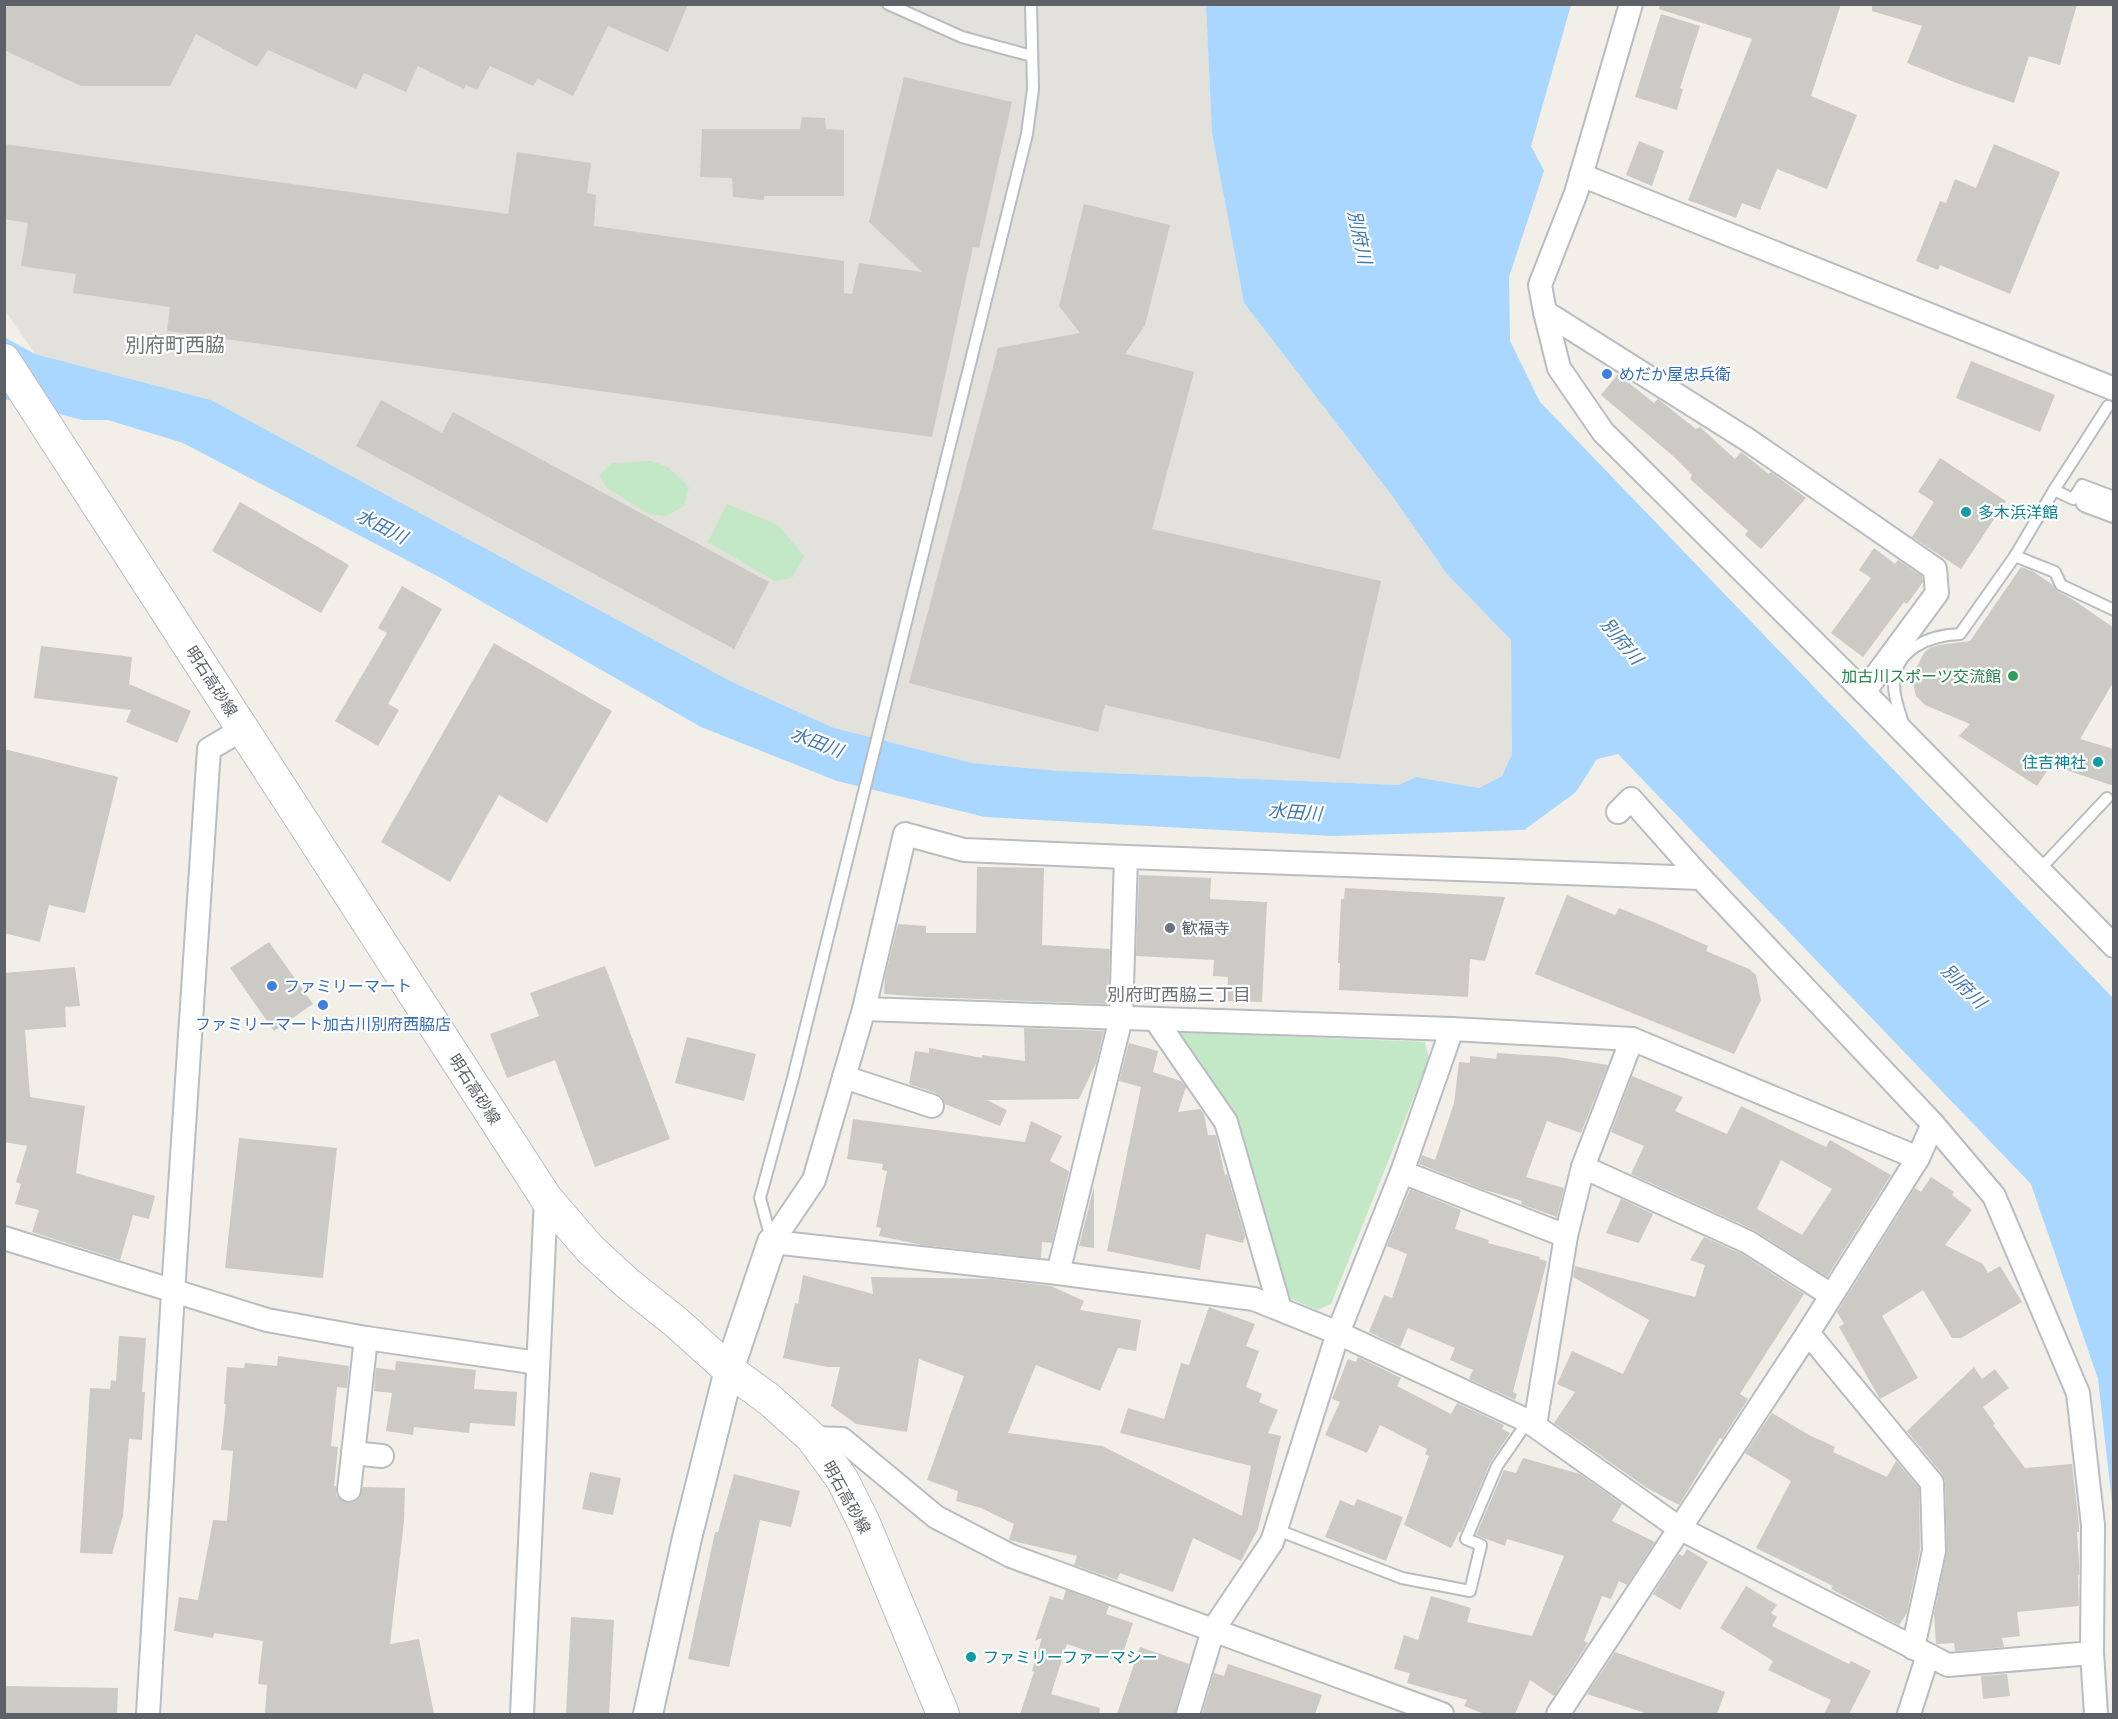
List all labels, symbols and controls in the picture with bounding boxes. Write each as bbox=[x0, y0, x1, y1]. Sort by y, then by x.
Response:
water label: 別府川 bbox=[1341, 208, 1379, 268]
district label: 別府町西脇 bbox=[125, 329, 225, 360]
place label: めだか屋忠兵衛 bbox=[1619, 362, 1731, 386]
marker: めだか屋忠兵衛 bbox=[1600, 367, 1614, 381]
place label: 多木浜洋館 bbox=[1978, 500, 2058, 524]
water label: 水田川 bbox=[352, 502, 414, 551]
marker: 多木浜洋館 bbox=[1959, 505, 1973, 519]
water label: 別府川 bbox=[1594, 612, 1651, 672]
street label: 明石高砂線 bbox=[180, 641, 244, 721]
place label: 加古川スポーツ交流館 bbox=[1841, 664, 2001, 688]
marker: 加古川スポーツ交流館 bbox=[2006, 669, 2020, 683]
water label: 水田川 bbox=[787, 720, 849, 765]
place label: 住吉神社 bbox=[2022, 750, 2086, 774]
marker: 住吉神社 bbox=[2091, 755, 2105, 769]
water label: 水田川 bbox=[1267, 797, 1325, 827]
place label: 歓福寺 bbox=[1182, 916, 1230, 940]
marker: 歓福寺 bbox=[1163, 921, 1177, 935]
water label: 別府川 bbox=[1935, 957, 1994, 1016]
place label: ファミリーマート bbox=[284, 974, 412, 998]
marker: ファミリーマート bbox=[265, 979, 279, 993]
district label: 別府町西脇三丁目 bbox=[1107, 981, 1251, 1008]
marker: ファミリーマート加古川別府西脇店 bbox=[316, 998, 330, 1012]
place label: ファミリーマート加古川別府西脇店 bbox=[195, 1012, 451, 1036]
street label: 明石高砂線 bbox=[443, 1049, 507, 1129]
street label: 明石高砂線 bbox=[817, 1456, 877, 1538]
place label: ファミリーファーマシー bbox=[983, 1645, 1158, 1669]
marker: ファミリーファーマシー bbox=[964, 1650, 978, 1664]

